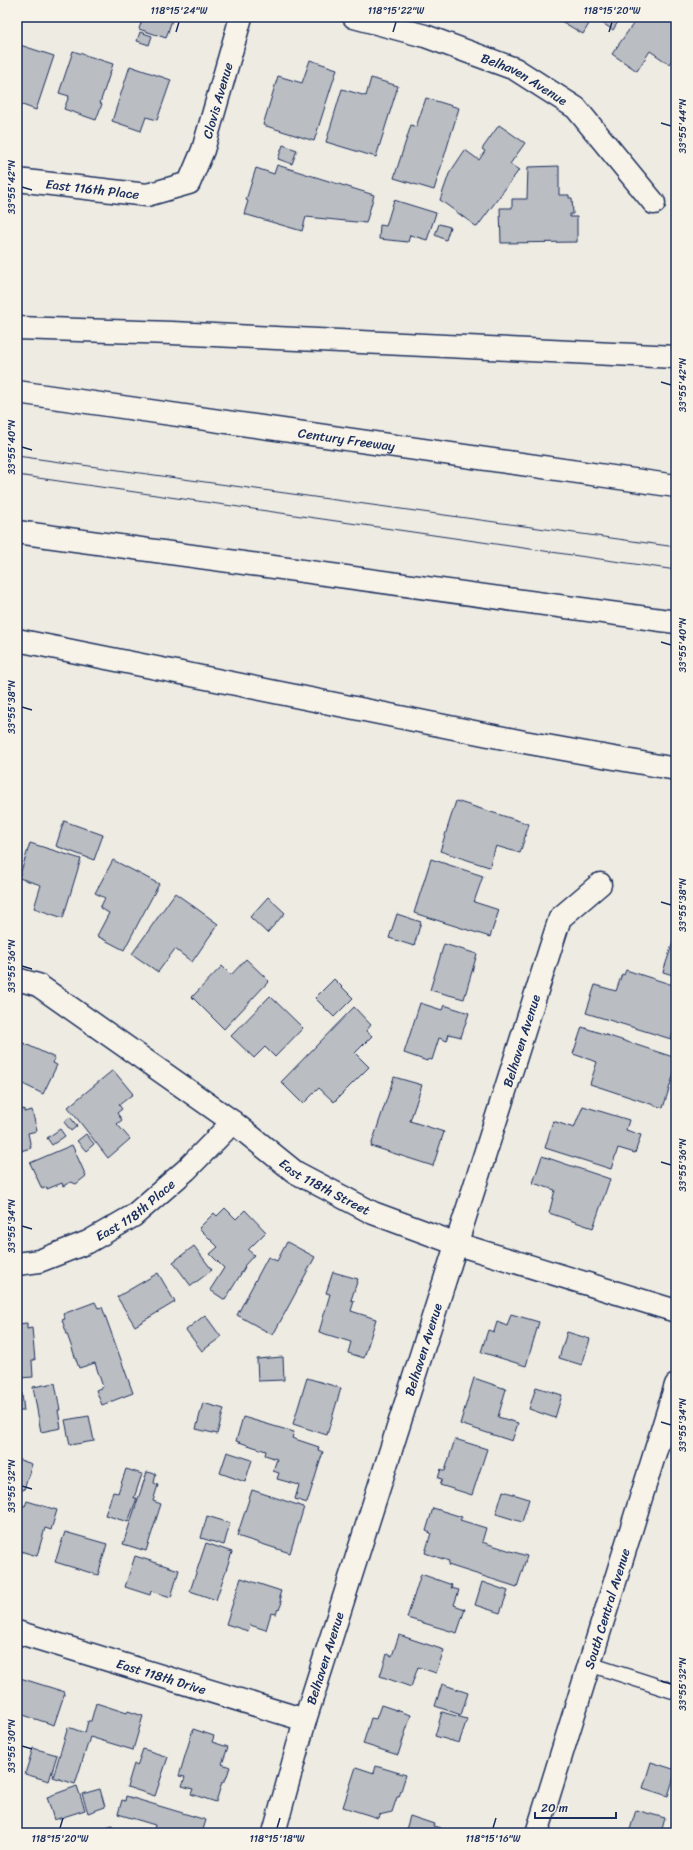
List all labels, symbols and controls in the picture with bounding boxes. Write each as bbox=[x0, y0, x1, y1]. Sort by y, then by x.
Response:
text: 118°15'24"W bbox=[151, 2, 208, 20]
text: 118°15'22"W bbox=[368, 2, 424, 20]
text: 118°15'20"W bbox=[584, 2, 641, 20]
street label: Belhaven Avenue bbox=[478, 46, 572, 112]
street label: Clovis Avenue bbox=[196, 59, 240, 141]
text: 33°55'44"N bbox=[674, 99, 692, 153]
text: 33°55'42"N bbox=[3, 160, 21, 214]
street label: East 116th Place bbox=[44, 172, 141, 206]
text: 33°55'42"N bbox=[674, 358, 692, 412]
text: 33°55'40"N bbox=[3, 420, 21, 474]
street label: Century Freeway bbox=[297, 421, 397, 458]
text: 33°55'40"N bbox=[674, 618, 692, 672]
text: 33°55'38"N bbox=[3, 680, 21, 734]
text: 33°55'38"N bbox=[674, 878, 692, 932]
text: 33°55'36"N bbox=[3, 939, 21, 993]
street label: Belhaven Avenue bbox=[496, 991, 547, 1090]
text: 33°55'36"N bbox=[674, 1138, 692, 1192]
street label: East 118th Street bbox=[274, 1152, 375, 1222]
street label: East 118th Place bbox=[91, 1173, 181, 1247]
text: 33°55'34"N bbox=[3, 1199, 21, 1253]
street label: Belhaven Avenue bbox=[398, 1300, 449, 1399]
text: 33°55'34"N bbox=[674, 1398, 692, 1452]
text: 33°55'32"N bbox=[3, 1459, 21, 1513]
street label: South Central Avenue bbox=[578, 1545, 637, 1672]
street label: Belhaven Avenue bbox=[300, 1609, 351, 1708]
street label: East 118th Drive bbox=[114, 1652, 209, 1701]
text: 33°55'32"N bbox=[674, 1657, 692, 1711]
text: 33°55'30"N bbox=[3, 1719, 21, 1773]
scale bar bbox=[535, 1794, 616, 1820]
text: 20 m bbox=[541, 1797, 568, 1819]
text: 118°15'20"W bbox=[32, 1830, 89, 1848]
text: 118°15'18"W bbox=[249, 1830, 305, 1848]
text: 118°15'16"W bbox=[466, 1830, 521, 1848]

